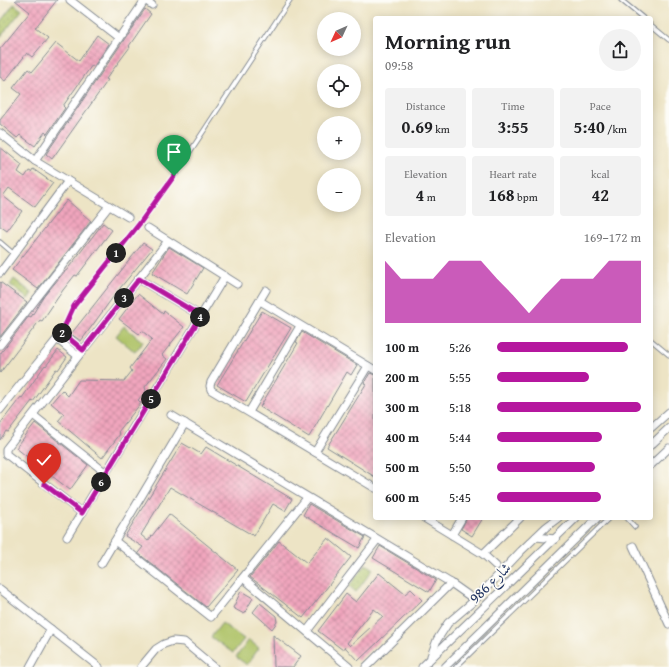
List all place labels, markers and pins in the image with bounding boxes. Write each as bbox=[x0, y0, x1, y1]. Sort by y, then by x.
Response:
pin bbox=[157, 135, 191, 176]
pin: 1 bbox=[106, 243, 126, 263]
pin: 3 bbox=[114, 288, 134, 308]
pin: 4 bbox=[190, 307, 210, 327]
pin: 2 bbox=[52, 323, 72, 343]
pin: 5 bbox=[141, 389, 161, 409]
pin bbox=[27, 443, 61, 484]
pin: 6 bbox=[91, 472, 111, 492]

